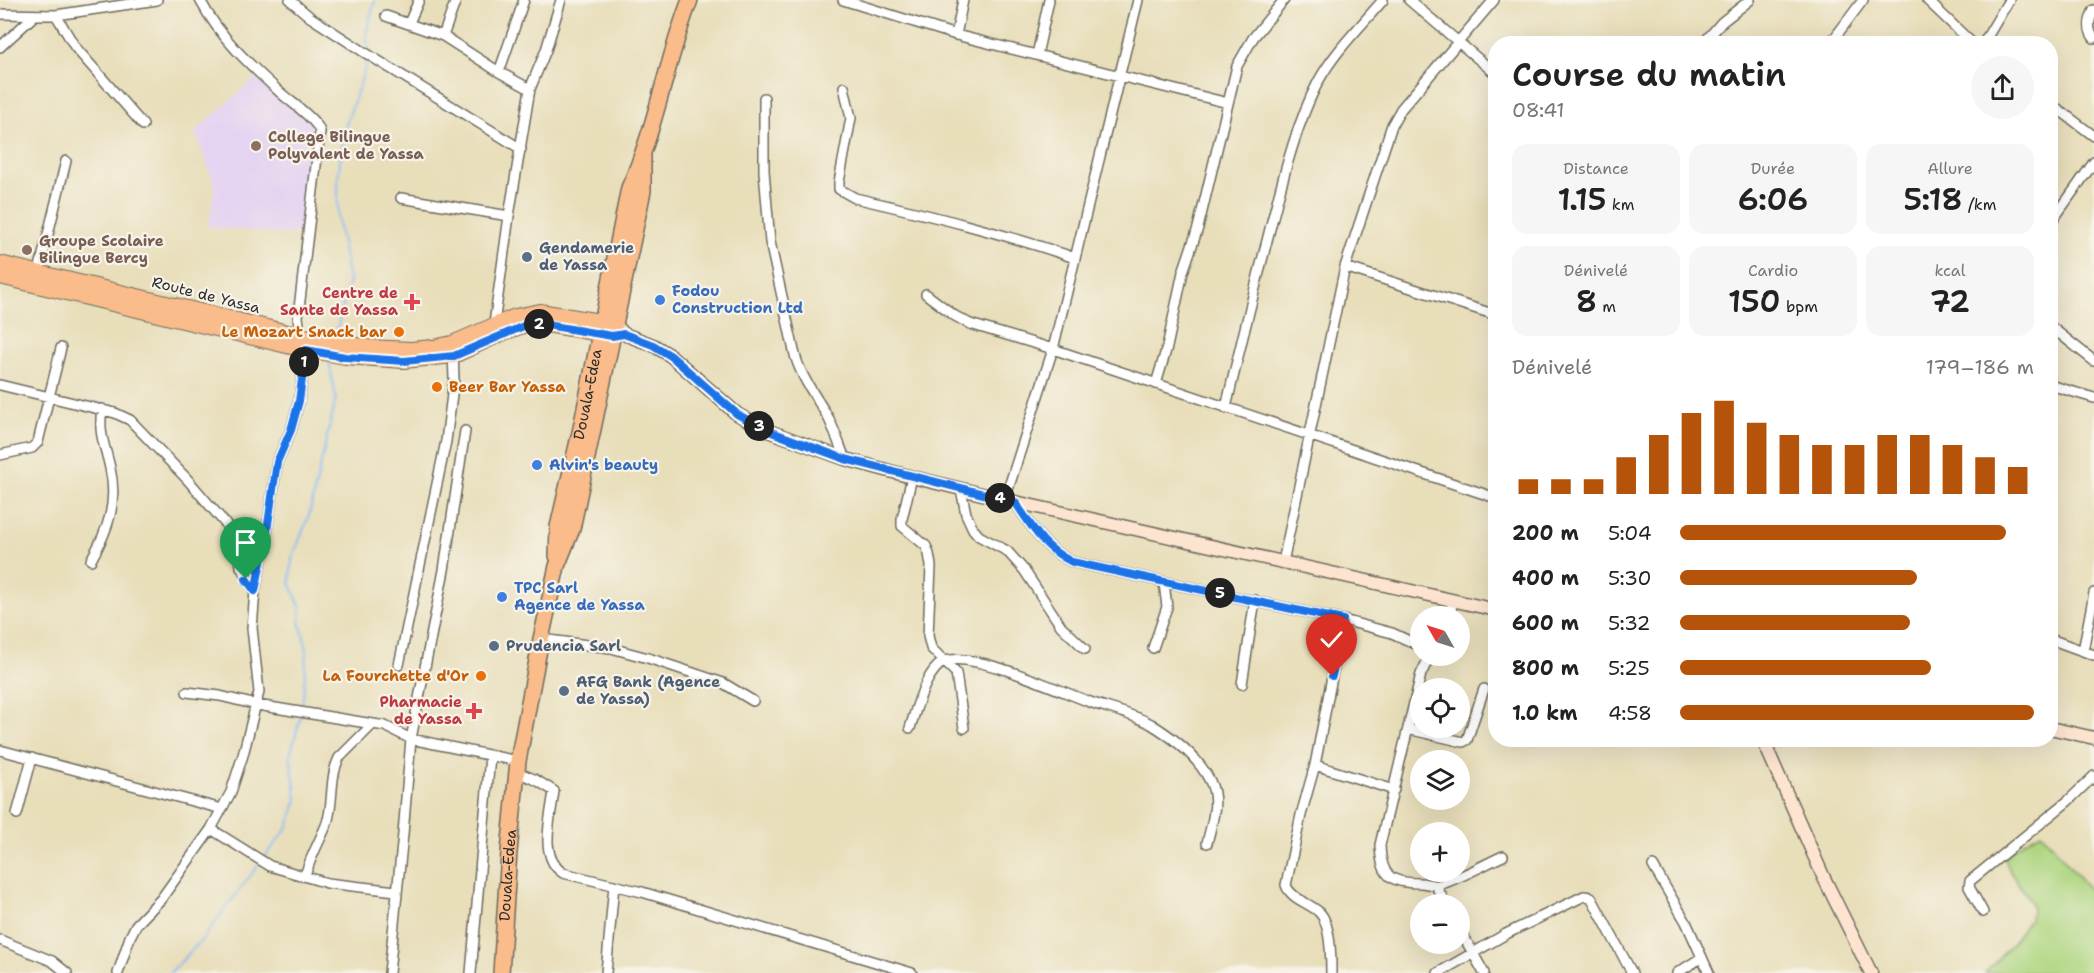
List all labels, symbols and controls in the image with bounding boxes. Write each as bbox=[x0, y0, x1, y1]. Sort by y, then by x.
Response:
text: Course du matin bbox=[1512, 52, 1786, 97]
button: share bbox=[1971, 56, 2034, 119]
text: 08:41 bbox=[1512, 97, 1565, 123]
place label: College Bilingue Polyvalent de Yassa bbox=[268, 127, 425, 164]
marker: College Bilingue Polyvalent de Yassa bbox=[249, 139, 263, 153]
text: Distance bbox=[1563, 158, 1629, 179]
text: Durée bbox=[1751, 158, 1795, 179]
text: Allure bbox=[1927, 158, 1973, 179]
text: 1.15 bbox=[1558, 179, 1606, 220]
text: 6:06 bbox=[1738, 179, 1808, 220]
text: 5:18 bbox=[1903, 179, 1962, 220]
text: km bbox=[1606, 194, 1634, 215]
text: /km bbox=[1962, 194, 1997, 215]
place label: Groupe Scolaire Bilingue Bercy bbox=[39, 231, 164, 268]
place label: Gendamerie de Yassa bbox=[539, 238, 634, 275]
marker: Groupe Scolaire Bilingue Bercy bbox=[20, 243, 34, 257]
marker: Gendamerie de Yassa bbox=[520, 250, 534, 264]
text: Dénivelé bbox=[1564, 260, 1628, 281]
text: Cardio bbox=[1748, 260, 1798, 281]
text: kcal bbox=[1934, 260, 1966, 281]
street label: Route de Yassa bbox=[150, 272, 263, 318]
place label: Fodou Construction Ltd bbox=[672, 281, 803, 318]
text: 8 bbox=[1576, 281, 1597, 322]
text: 150 bbox=[1728, 281, 1780, 322]
text: 72 bbox=[1930, 281, 1970, 322]
place label: Centre de Sante de Yassa bbox=[280, 283, 399, 320]
marker: Centre de Sante de Yassa bbox=[403, 293, 421, 311]
marker: Fodou Construction Ltd bbox=[653, 293, 667, 307]
text: m bbox=[1597, 296, 1616, 317]
text: bpm bbox=[1780, 296, 1818, 317]
pin: 2 bbox=[524, 309, 554, 339]
text: 2 bbox=[533, 313, 545, 334]
place label: Le Mozart Snack bar bbox=[221, 322, 387, 342]
marker: Le Mozart Snack bar bbox=[392, 325, 406, 339]
street label: Douala-Edea bbox=[569, 346, 607, 442]
pin: 1 bbox=[289, 347, 319, 377]
text: 1 bbox=[300, 351, 308, 372]
text: Dénivelé bbox=[1512, 354, 1592, 380]
text: 179–186 m bbox=[1926, 354, 2034, 380]
place label: Beer Bar Yassa bbox=[449, 377, 566, 397]
marker: Beer Bar Yassa bbox=[430, 380, 444, 394]
pin: 3 bbox=[744, 411, 774, 441]
text: 3 bbox=[753, 415, 765, 436]
place label: Alvin's beauty bbox=[549, 455, 658, 475]
marker: Alvin's beauty bbox=[530, 458, 544, 472]
pin: 4 bbox=[985, 483, 1015, 513]
text: 4 bbox=[994, 487, 1006, 508]
pin bbox=[220, 517, 271, 579]
text: 200 m bbox=[1512, 520, 1579, 546]
text: 5:04 bbox=[1608, 520, 1652, 546]
icon: arrive bbox=[229, 526, 262, 559]
text: 400 m bbox=[1512, 565, 1579, 591]
text: 5:30 bbox=[1608, 565, 1652, 591]
place label: TPC Sarl Agence de Yassa bbox=[514, 578, 645, 615]
pin: 5 bbox=[1205, 578, 1235, 608]
text: 5 bbox=[1215, 582, 1225, 603]
marker: TPC Sarl Agence de Yassa bbox=[495, 590, 509, 604]
north arrow bbox=[1410, 606, 1470, 666]
map controls bbox=[1410, 606, 1470, 954]
text: 600 m bbox=[1512, 610, 1579, 636]
text: 5:32 bbox=[1608, 610, 1651, 636]
pin bbox=[1306, 614, 1357, 676]
icon: check bbox=[1315, 623, 1348, 656]
place label: Prudencia Sarl bbox=[506, 636, 621, 656]
marker: Prudencia Sarl bbox=[487, 639, 501, 653]
text: 800 m bbox=[1512, 655, 1579, 681]
text: 5:25 bbox=[1608, 655, 1650, 681]
place label: La Fourchette d'Or bbox=[323, 666, 469, 686]
marker: La Fourchette d'Or bbox=[474, 669, 488, 683]
place label: AFG Bank (Agence de Yassa) bbox=[576, 672, 720, 709]
button: locate bbox=[1410, 678, 1470, 738]
marker: AFG Bank (Agence de Yassa) bbox=[557, 684, 571, 698]
place label: Pharmacie de Yassa bbox=[380, 692, 463, 729]
text: 1.0 km bbox=[1512, 700, 1577, 726]
text: 4:58 bbox=[1608, 700, 1652, 726]
marker: Pharmacie de Yassa bbox=[467, 704, 481, 718]
button: layers bbox=[1410, 750, 1470, 810]
button: + bbox=[1410, 822, 1470, 882]
street label: Douala-Edea bbox=[494, 828, 521, 922]
button: − bbox=[1410, 894, 1470, 954]

